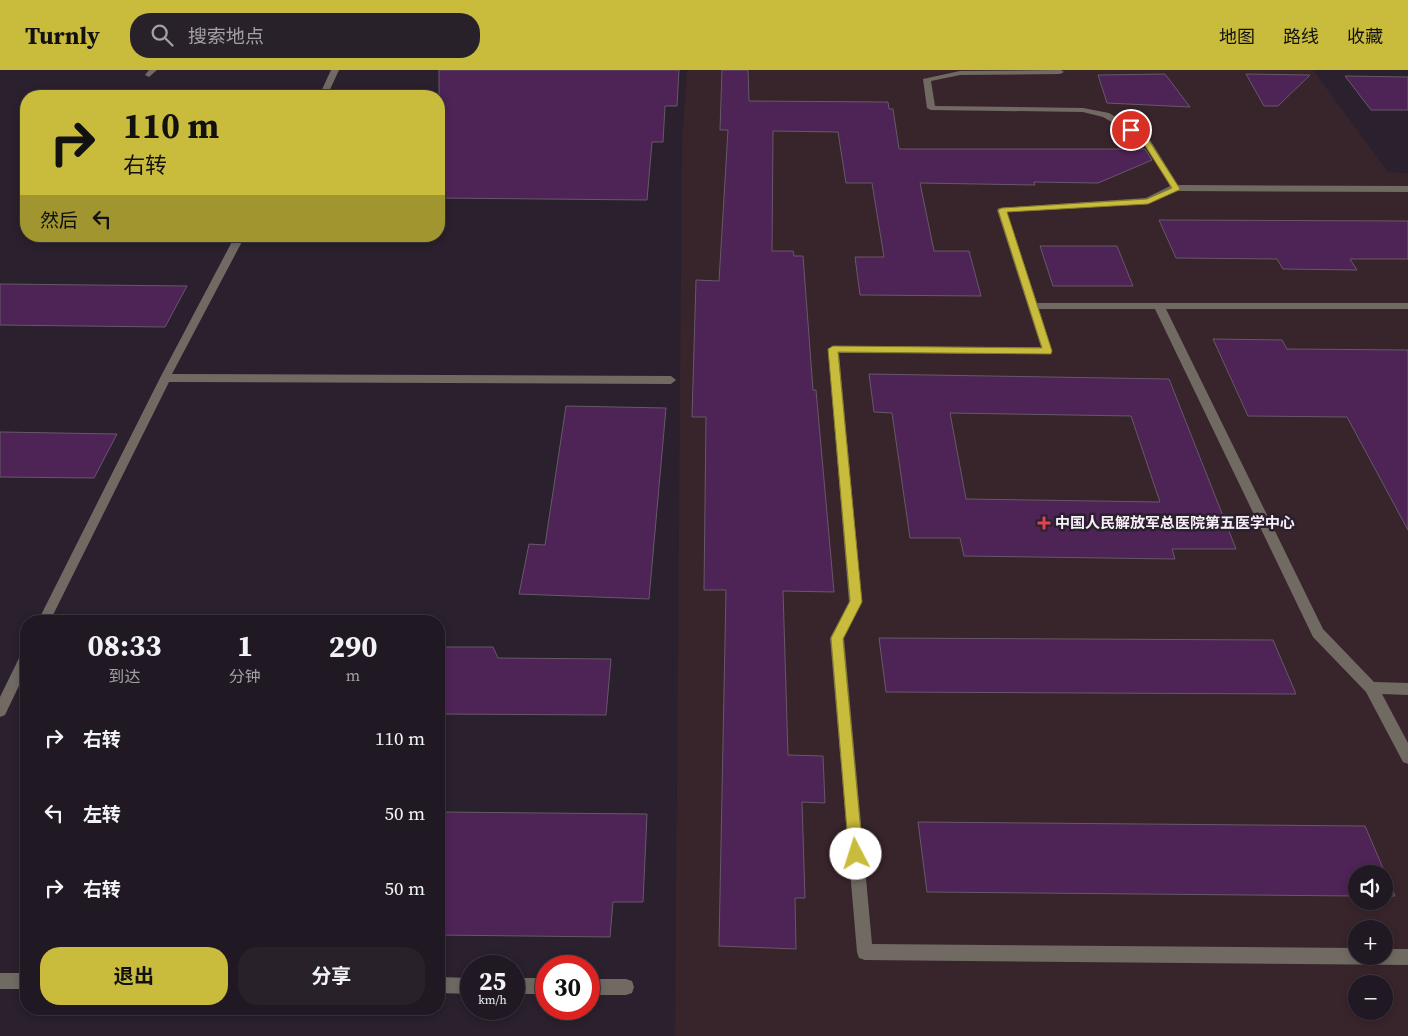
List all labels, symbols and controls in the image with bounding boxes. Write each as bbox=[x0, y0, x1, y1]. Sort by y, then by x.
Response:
search box bbox=[130, 13, 480, 58]
text: Turnly bbox=[25, 19, 100, 52]
icon: search bbox=[148, 21, 176, 49]
text: 搜索地点 bbox=[188, 23, 264, 49]
text: 地图 bbox=[1219, 24, 1255, 49]
text: 路线 bbox=[1283, 24, 1319, 49]
text: 收藏 bbox=[1347, 24, 1383, 49]
text: 110 m bbox=[123, 102, 219, 150]
pin bbox=[1110, 109, 1152, 151]
icon: right bbox=[40, 110, 105, 175]
icon: arrive bbox=[1117, 116, 1145, 144]
text: 右转 bbox=[123, 150, 167, 180]
icon: left bbox=[88, 205, 116, 233]
text: 然后 bbox=[40, 207, 78, 233]
place label: 中国人民解放军总医院第五医学中心 bbox=[1055, 512, 1295, 533]
marker: 中国人民解放军总医院第五医学中心 bbox=[1037, 516, 1051, 530]
text: 08:33 bbox=[88, 625, 162, 666]
text: 1 bbox=[237, 625, 253, 666]
text: 290 bbox=[329, 626, 377, 667]
text: m bbox=[346, 664, 360, 686]
text: 到达 bbox=[109, 665, 141, 687]
text: 分钟 bbox=[229, 665, 261, 687]
icon: right bbox=[40, 724, 68, 752]
text: 110 m bbox=[375, 725, 425, 751]
text: 右转 bbox=[83, 726, 121, 752]
icon: left bbox=[40, 799, 68, 827]
text: 50 m bbox=[384, 800, 425, 826]
text: 左转 bbox=[83, 801, 121, 827]
position arrow bbox=[829, 827, 881, 879]
map controls bbox=[1348, 865, 1393, 1020]
button: sound bbox=[1348, 865, 1393, 910]
icon: right bbox=[40, 874, 68, 902]
text: 50 m bbox=[384, 875, 425, 901]
text: 右转 bbox=[83, 876, 121, 902]
button: + bbox=[1348, 920, 1393, 965]
button: 退出 bbox=[40, 947, 228, 1005]
button: 分享 bbox=[238, 947, 425, 1005]
speed limit sign: 30 bbox=[535, 955, 600, 1020]
text: 25 bbox=[479, 964, 506, 998]
button: − bbox=[1348, 975, 1393, 1020]
text: km/h bbox=[478, 992, 507, 1008]

